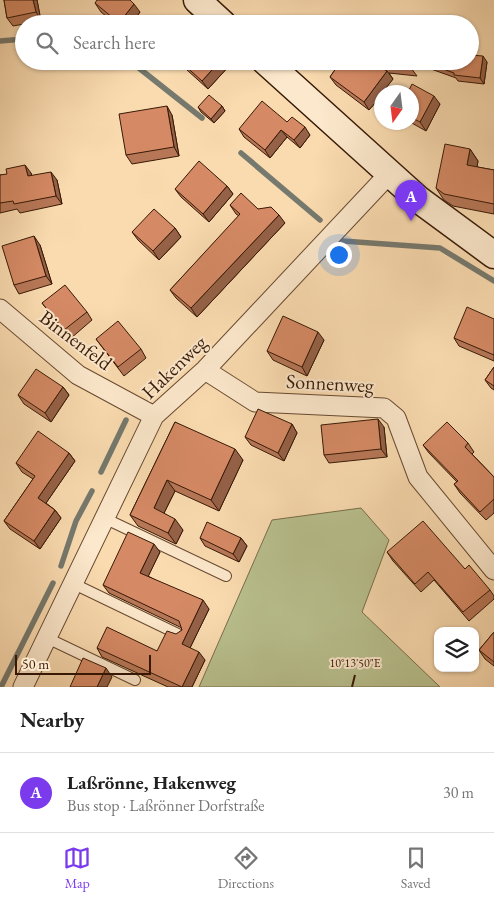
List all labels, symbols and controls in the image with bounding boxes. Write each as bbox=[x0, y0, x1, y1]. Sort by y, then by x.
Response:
search box bbox=[15, 15, 479, 70]
icon: search bbox=[33, 29, 61, 57]
text: Search here bbox=[73, 30, 155, 55]
north arrow bbox=[374, 85, 419, 130]
pin: A bbox=[395, 180, 427, 221]
your location bbox=[326, 242, 352, 268]
street label: Binnenfeld bbox=[34, 304, 118, 376]
street label: Hakenweg bbox=[136, 329, 212, 405]
street label: Sonnenweg bbox=[285, 368, 375, 398]
map controls bbox=[434, 627, 479, 672]
button: layers bbox=[434, 627, 479, 672]
scale bar bbox=[15, 652, 151, 675]
text: 50 m bbox=[22, 655, 49, 673]
text: 10°13'50"E bbox=[329, 655, 381, 671]
text: Nearby bbox=[20, 706, 84, 733]
text: Laßrönne, Hakenweg bbox=[67, 770, 236, 795]
text: A bbox=[30, 782, 42, 803]
text: 30 m bbox=[443, 782, 474, 803]
text: Bus stop · Laßrönner Dorfstraße bbox=[67, 795, 265, 816]
tab: Map bbox=[63, 844, 91, 892]
tab: Directions bbox=[218, 844, 274, 892]
tab: Saved bbox=[401, 844, 431, 892]

